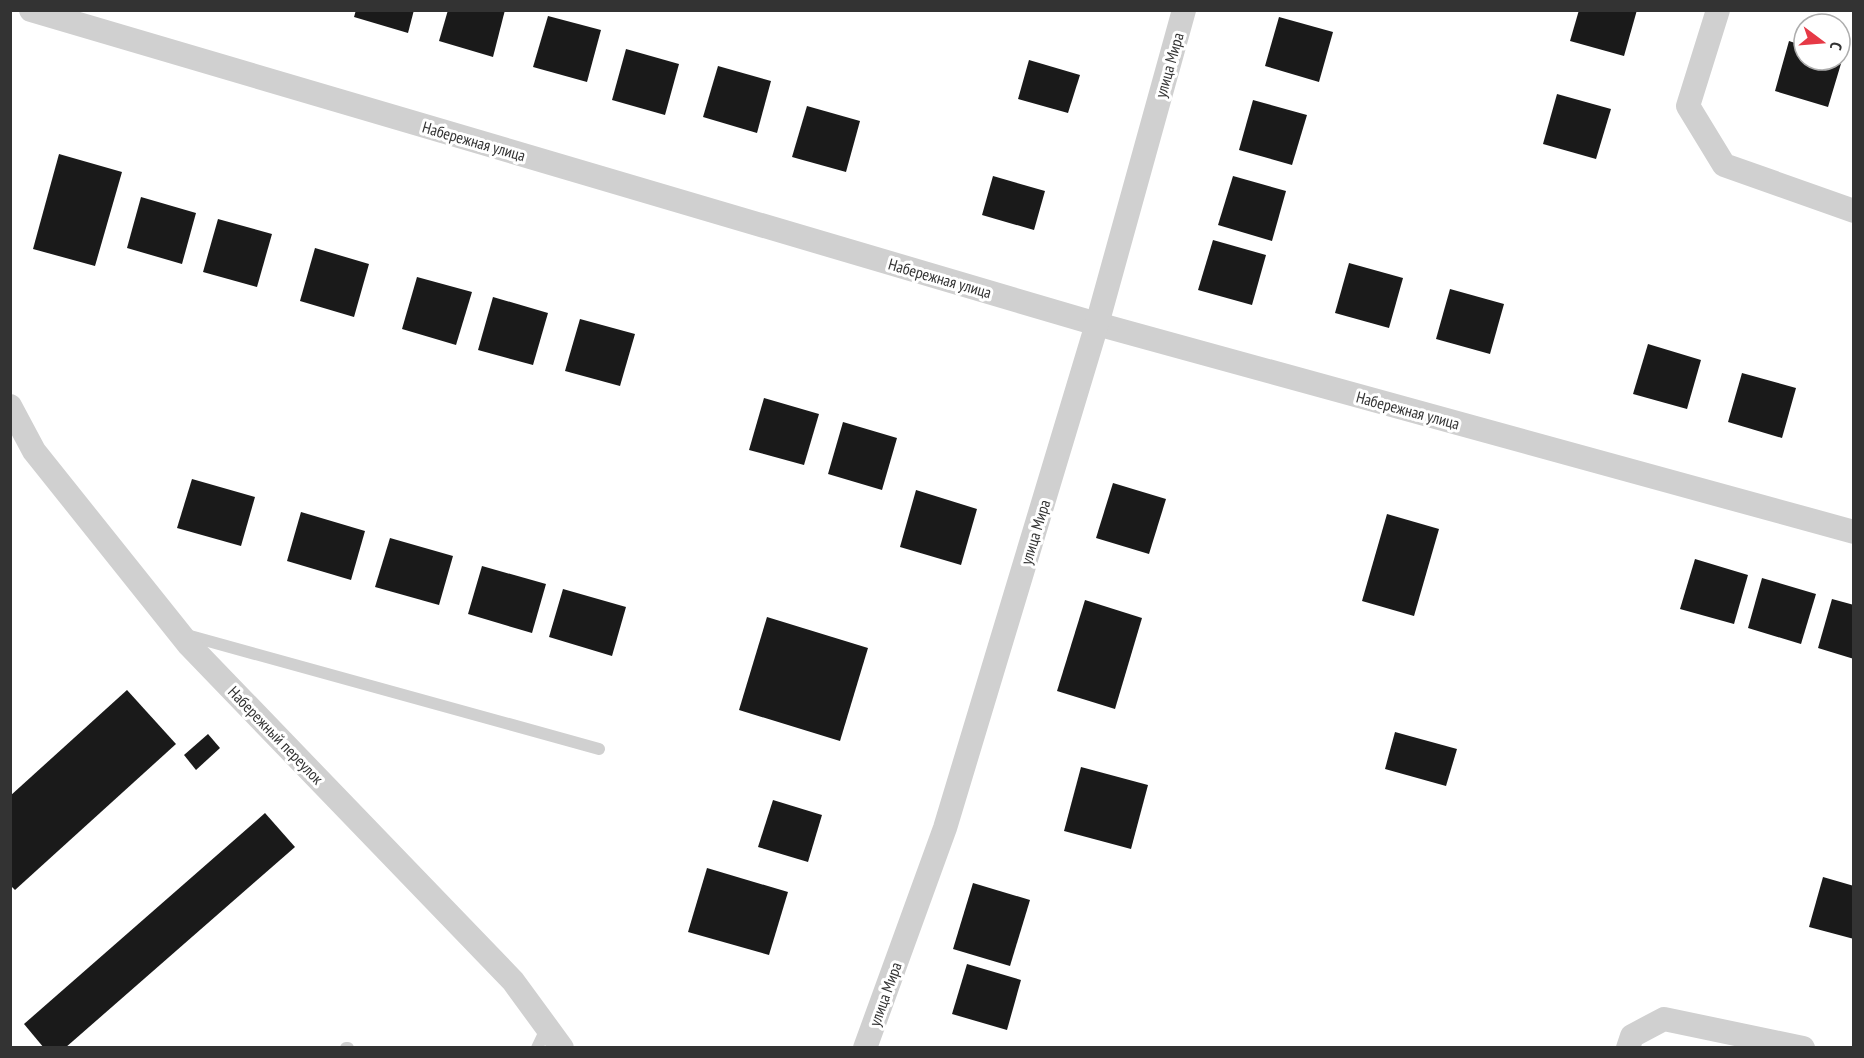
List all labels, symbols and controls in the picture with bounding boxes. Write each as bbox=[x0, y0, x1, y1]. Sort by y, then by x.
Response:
north arrow bbox=[1792, 12, 1852, 72]
street label: улица Мира bbox=[1150, 30, 1188, 100]
text: С bbox=[1826, 40, 1847, 53]
street label: Набережная улица bbox=[420, 117, 528, 165]
street label: Набережная улица bbox=[886, 254, 994, 302]
street label: Набережная улица bbox=[1354, 387, 1462, 433]
street label: улица Мира bbox=[1016, 497, 1054, 567]
street label: Набережный переулок bbox=[224, 682, 328, 789]
street label: улица Мира bbox=[864, 959, 906, 1029]

